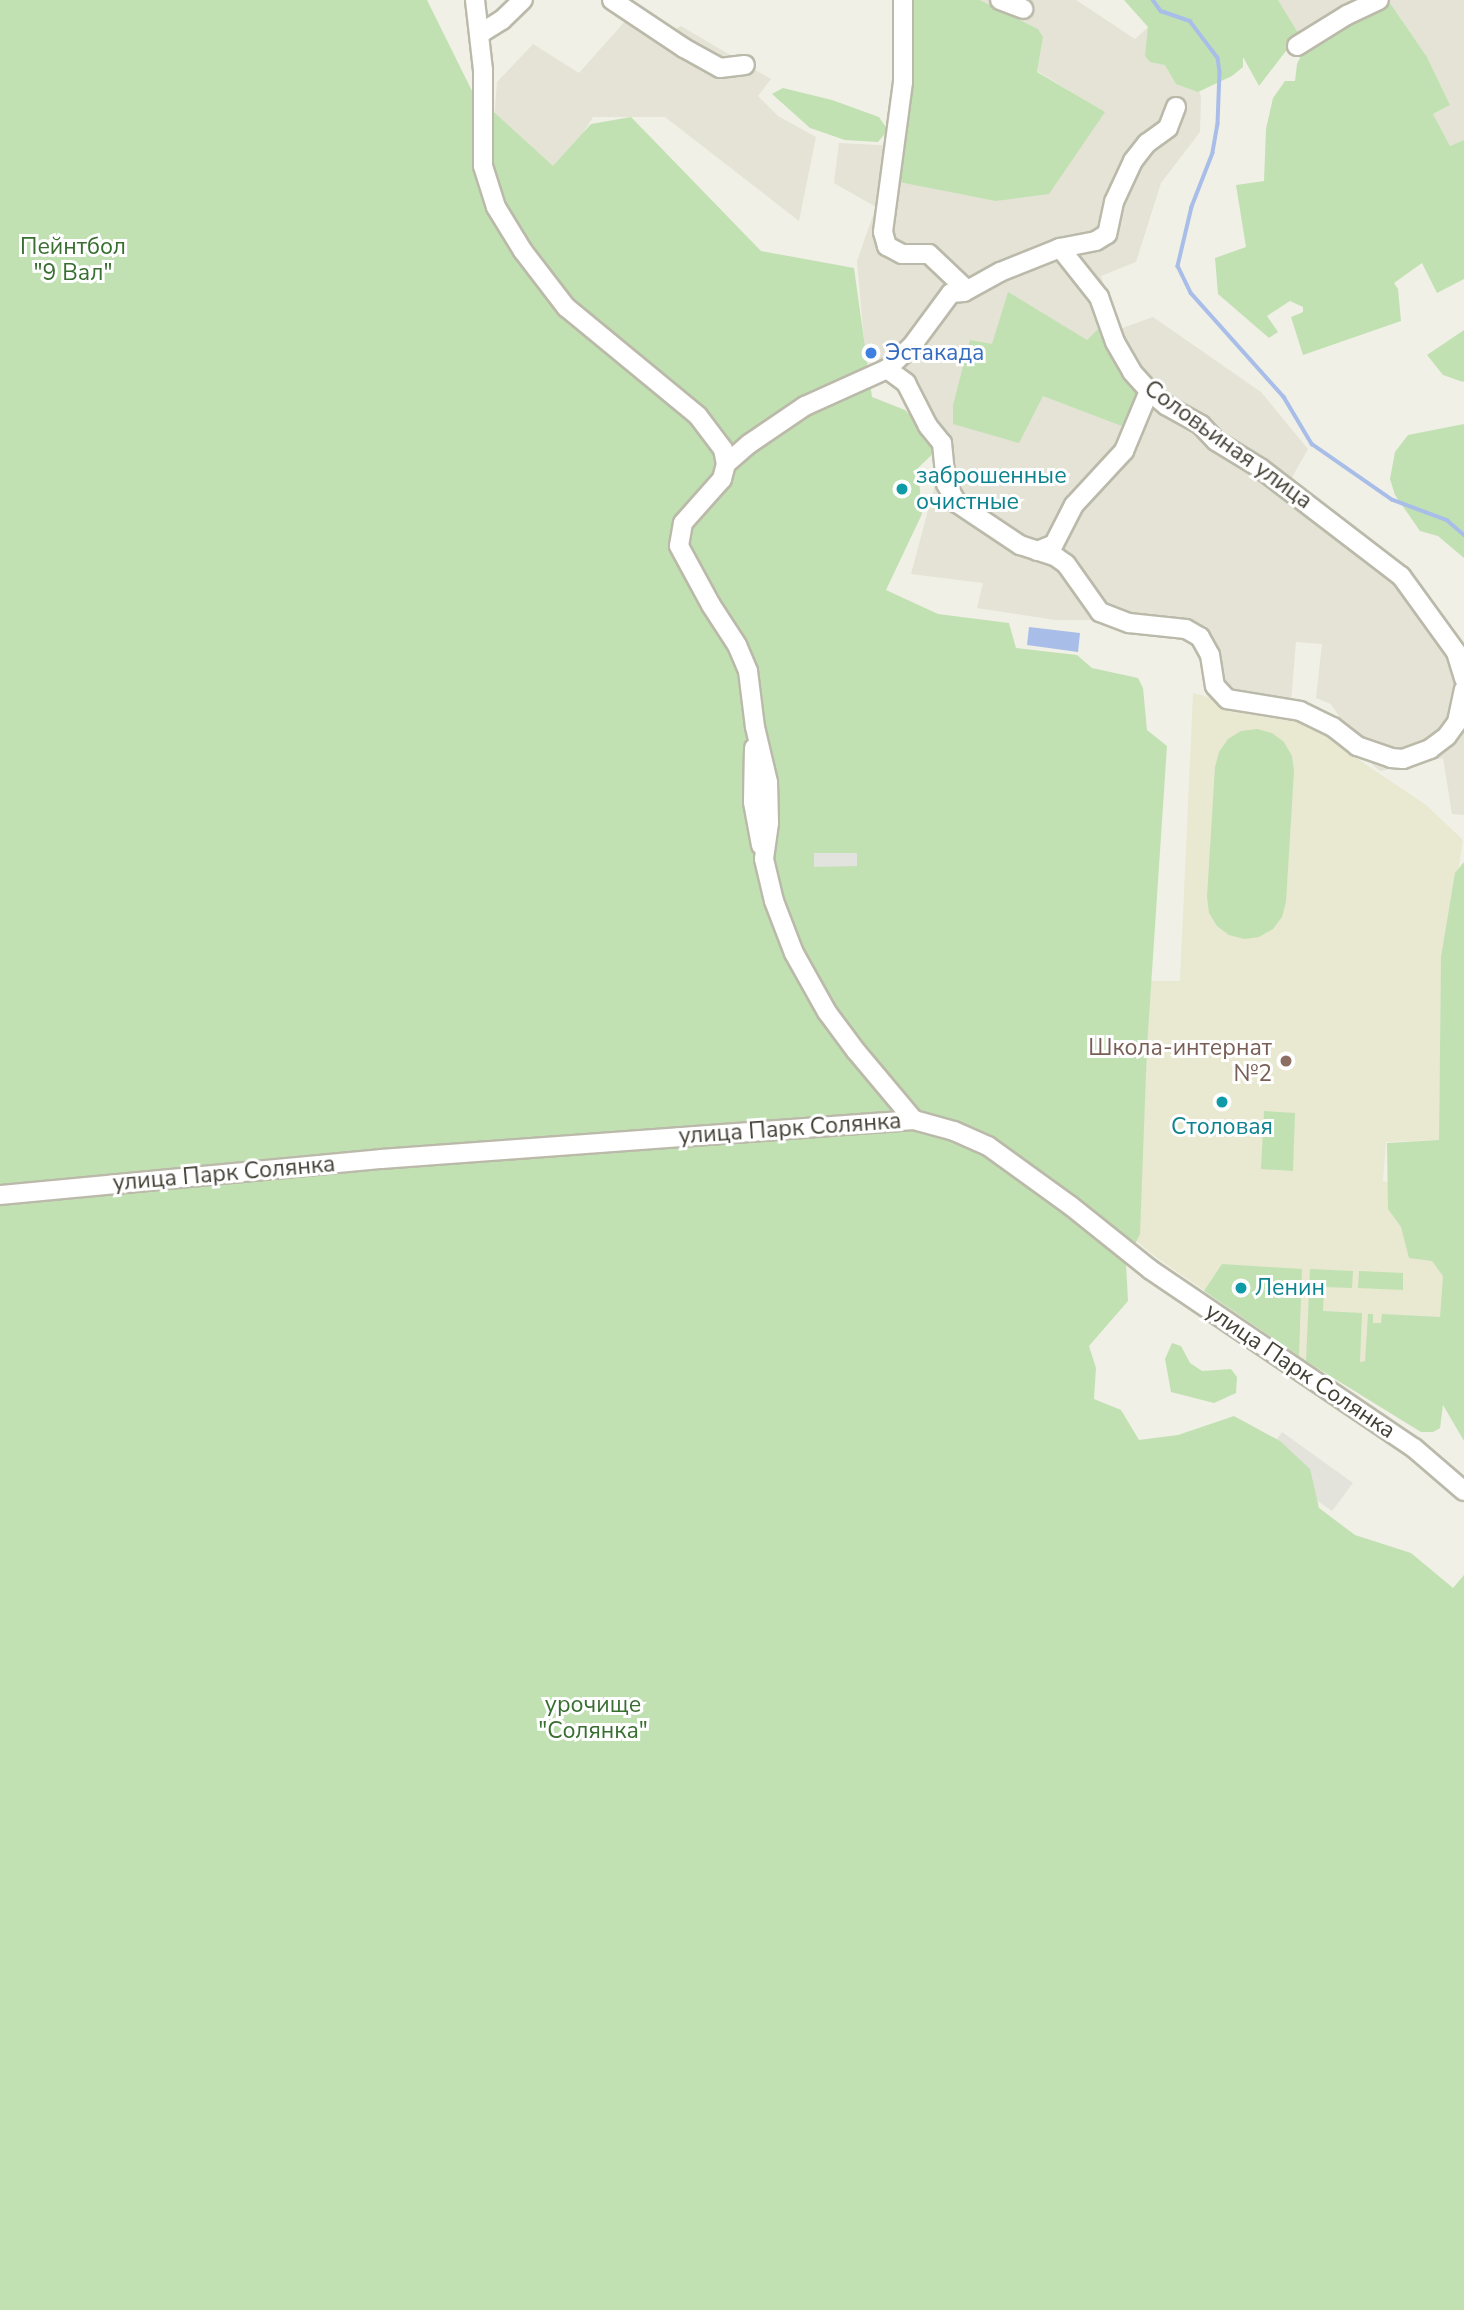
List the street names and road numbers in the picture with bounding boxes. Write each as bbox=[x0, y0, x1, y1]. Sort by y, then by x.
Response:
street label: Соловьиная улица bbox=[1139, 375, 1317, 515]
street label: улица Парк Солянка bbox=[678, 1107, 902, 1151]
street label: улица Парк Солянка bbox=[112, 1151, 336, 1197]
street label: улица Парк Солянка bbox=[1200, 1297, 1400, 1445]

